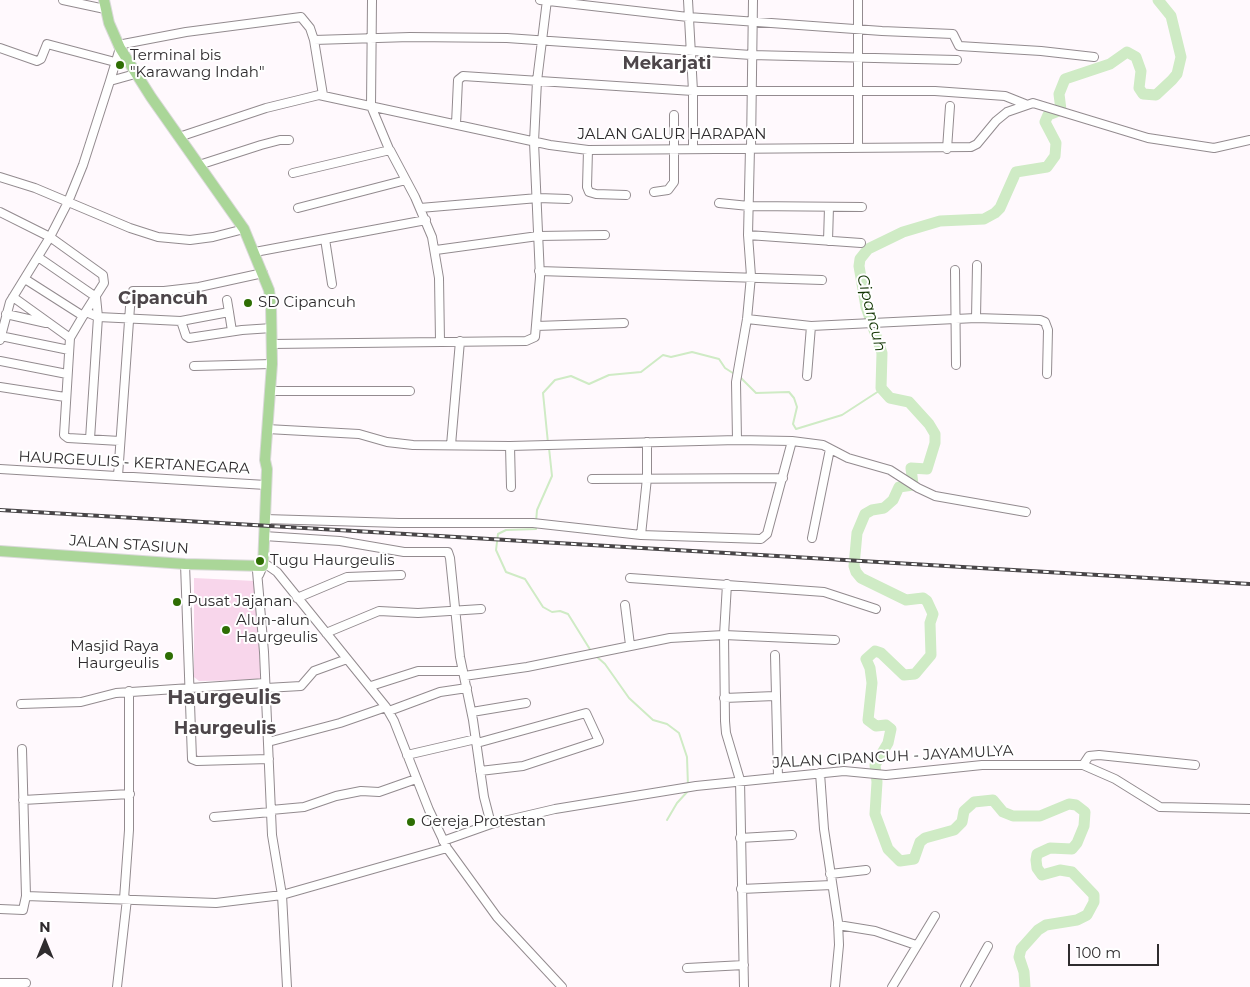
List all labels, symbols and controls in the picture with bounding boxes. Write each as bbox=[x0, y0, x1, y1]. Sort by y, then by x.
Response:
place label: Terminal bis "Karawang Indah" bbox=[130, 47, 265, 82]
district label: Mekarjati bbox=[623, 53, 711, 75]
marker: Terminal bis "Karawang Indah" bbox=[114, 59, 126, 71]
street label: JALAN GALUR HARAPAN bbox=[577, 126, 767, 144]
water label: Cipancuh bbox=[852, 272, 890, 354]
district label: Cipancuh bbox=[118, 288, 208, 310]
place label: SD Cipancuh bbox=[258, 294, 356, 312]
marker: SD Cipancuh bbox=[242, 297, 254, 309]
street label: HAURGEULIS - KERTANEGARA bbox=[18, 448, 250, 478]
street label: JALAN STASIUN bbox=[69, 532, 189, 558]
place label: Tugu Haurgeulis bbox=[270, 552, 395, 570]
marker: Tugu Haurgeulis bbox=[254, 555, 266, 567]
place label: Pusat Jajanan bbox=[187, 593, 292, 611]
marker: Pusat Jajanan bbox=[171, 596, 183, 608]
place label: Alun-alun Haurgeulis bbox=[236, 612, 318, 647]
marker: Alun-alun Haurgeulis bbox=[220, 624, 232, 636]
place label: Masjid Raya Haurgeulis bbox=[70, 638, 159, 673]
marker: Masjid Raya Haurgeulis bbox=[163, 650, 175, 662]
district label: Haurgeulis bbox=[167, 686, 281, 710]
district label: Haurgeulis bbox=[174, 718, 276, 740]
street label: JALAN CIPANCUH - JAYAMULYA bbox=[772, 742, 1014, 772]
place label: Gereja Protestan bbox=[421, 813, 546, 831]
marker: Gereja Protestan bbox=[405, 816, 417, 828]
north arrow bbox=[20, 917, 70, 967]
text: N bbox=[39, 918, 51, 936]
scale bar bbox=[1070, 934, 1161, 966]
text: 100 m bbox=[1076, 943, 1121, 962]

